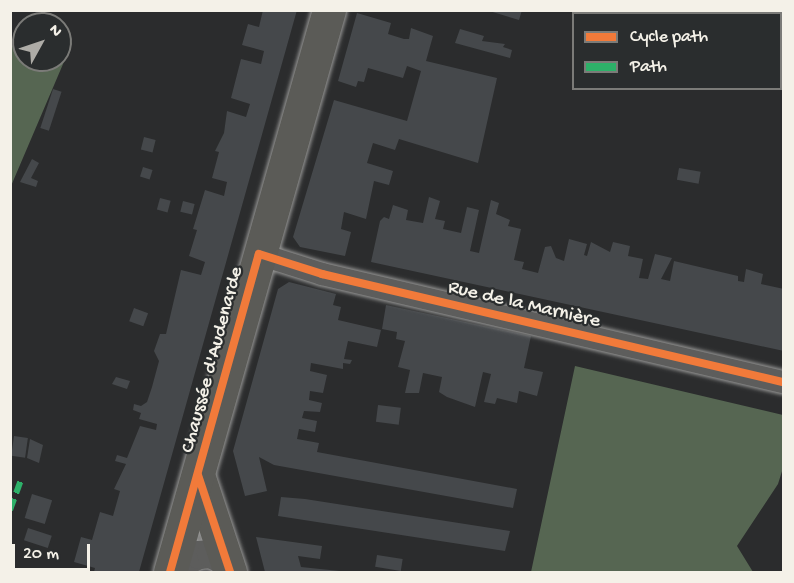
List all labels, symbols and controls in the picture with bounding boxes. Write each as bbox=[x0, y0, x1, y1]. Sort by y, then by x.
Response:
north arrow bbox=[12, 12, 72, 72]
legend bbox=[572, 12, 782, 90]
text: N bbox=[44, 21, 65, 41]
text: Cycle path bbox=[630, 27, 708, 48]
text: Path bbox=[630, 57, 667, 78]
street label: Chaussée d'Audenarde bbox=[177, 264, 249, 456]
street label: Rue de la Marnière bbox=[446, 276, 602, 334]
scale bar bbox=[15, 532, 93, 570]
text: 20 m bbox=[23, 544, 59, 565]

